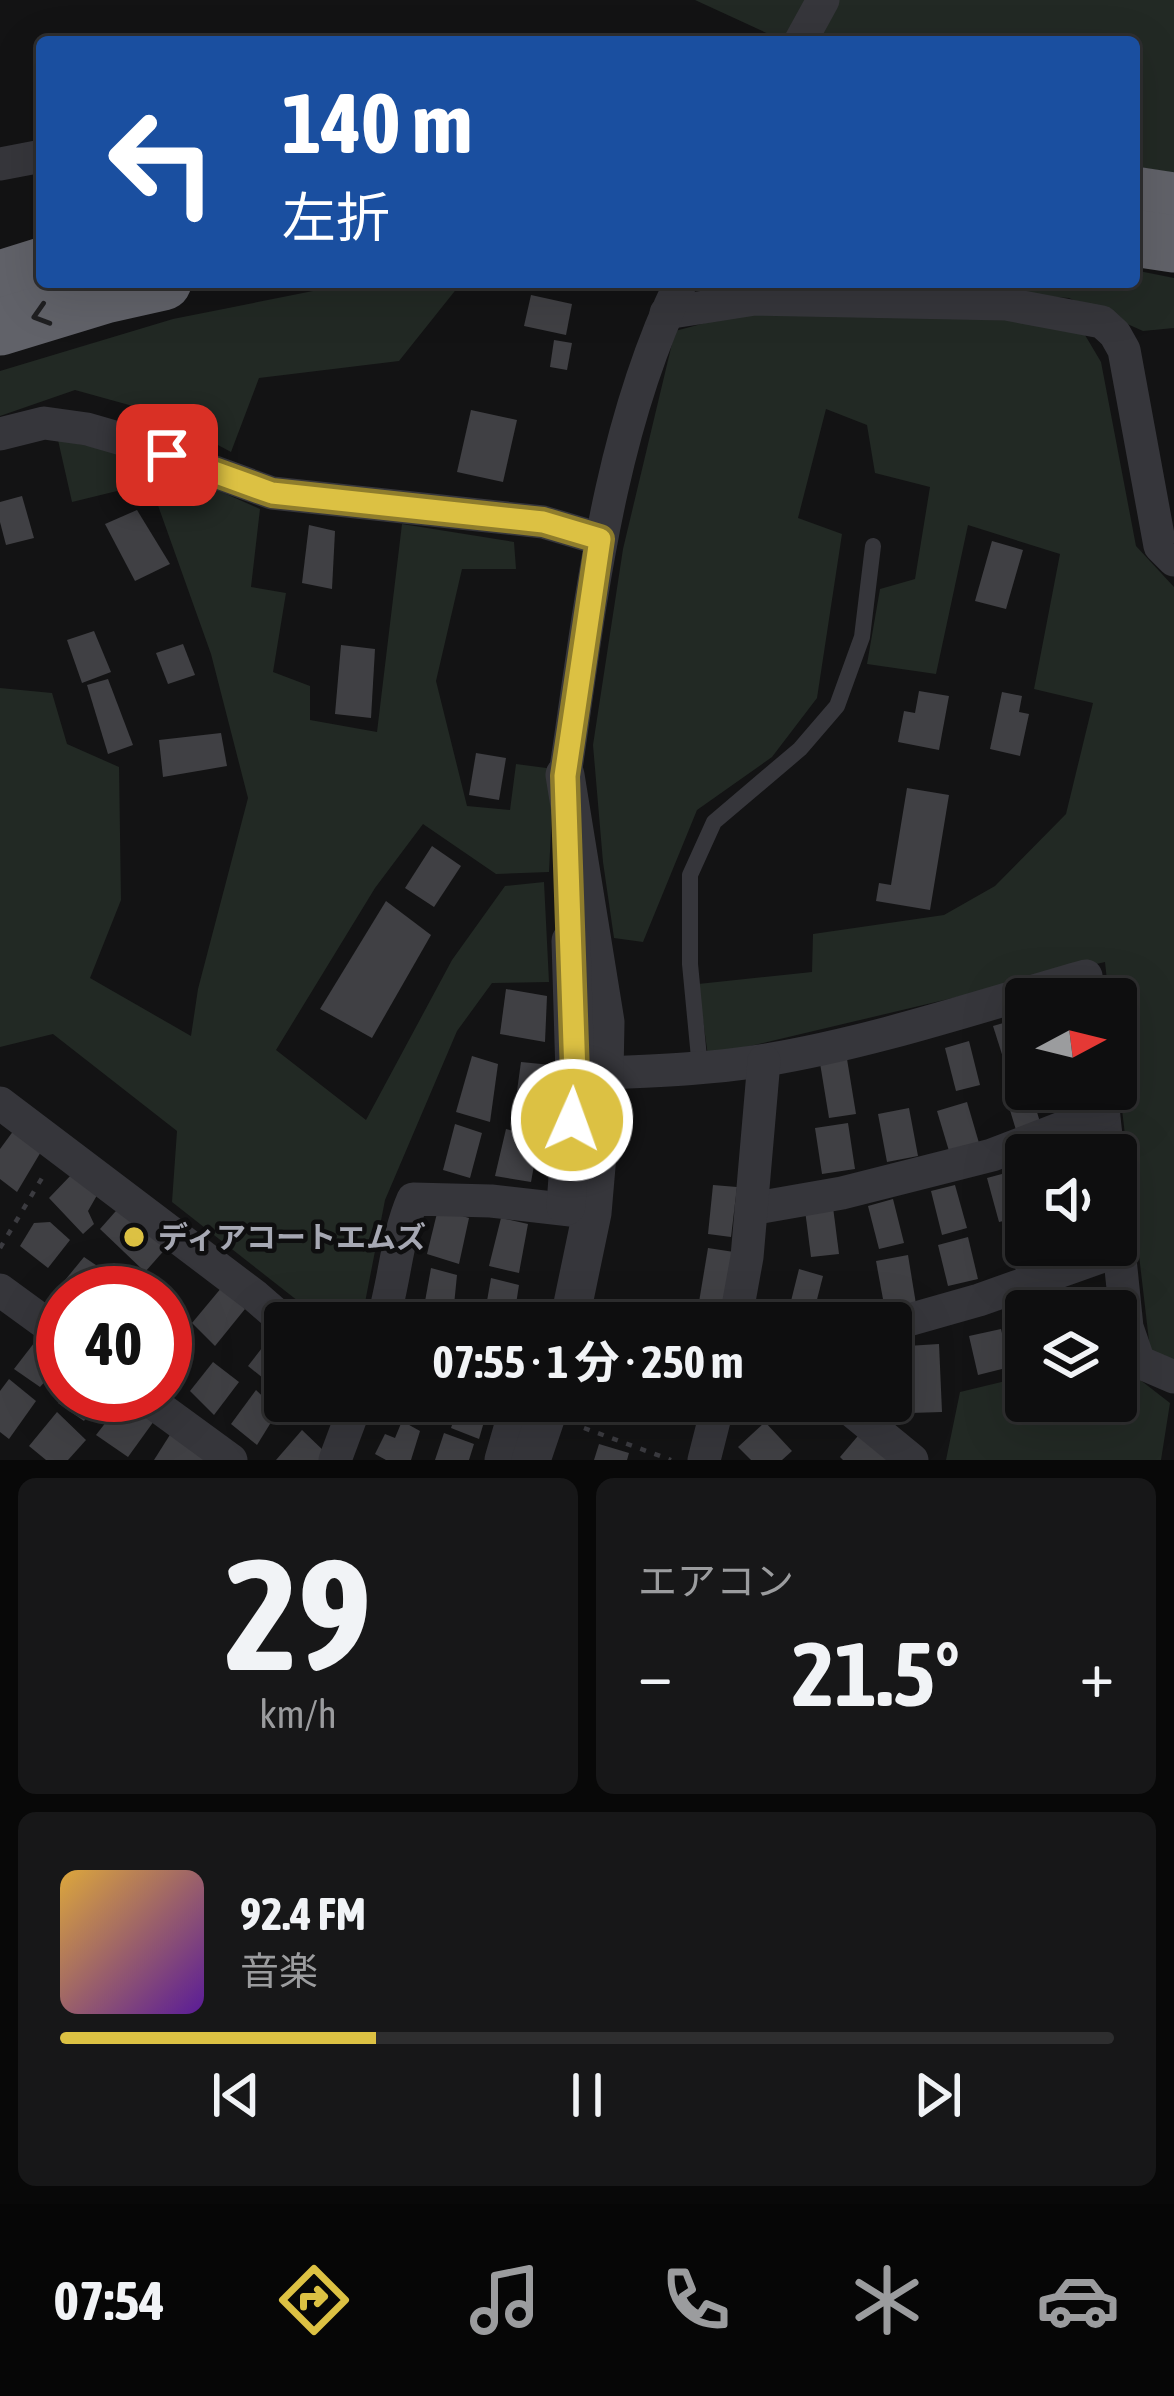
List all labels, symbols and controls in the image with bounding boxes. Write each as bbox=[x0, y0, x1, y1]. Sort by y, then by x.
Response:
text: 140 m bbox=[282, 75, 472, 171]
icon: left bbox=[84, 84, 240, 240]
text: 左折 bbox=[282, 187, 390, 248]
one-way arrow bbox=[31, 300, 52, 325]
pin bbox=[116, 404, 218, 506]
icon: arrive bbox=[134, 422, 200, 488]
north arrow bbox=[1005, 978, 1137, 1110]
map controls bbox=[1005, 978, 1137, 1422]
position arrow bbox=[509, 1057, 635, 1183]
button: sound bbox=[1005, 1134, 1137, 1266]
place label: ディアコートエムズ bbox=[158, 1220, 426, 1254]
marker: ディアコートエムズ bbox=[121, 1224, 147, 1250]
speed limit sign: 40 bbox=[36, 1266, 192, 1422]
button: layers bbox=[1005, 1290, 1137, 1422]
text: 07:55 · 1 分 · 250 m bbox=[433, 1336, 743, 1388]
text: 29 bbox=[225, 1524, 371, 1703]
text: エアコン bbox=[638, 1559, 794, 1603]
text: 21.5° bbox=[792, 1622, 960, 1725]
text: − bbox=[638, 1635, 672, 1711]
text: + bbox=[1080, 1635, 1114, 1711]
text: km/h bbox=[259, 1692, 337, 1736]
text: 92.4 FM bbox=[240, 1888, 366, 1940]
text: 音楽 bbox=[240, 1949, 318, 1993]
icon: previous bbox=[203, 2062, 269, 2128]
icon: pause bbox=[554, 2062, 620, 2128]
icon: next bbox=[905, 2062, 971, 2128]
icon: directions bbox=[272, 2258, 356, 2342]
icon: music bbox=[463, 2258, 547, 2342]
icon: phone bbox=[654, 2258, 738, 2342]
icon: climate bbox=[845, 2258, 929, 2342]
icon: car bbox=[1036, 2258, 1120, 2342]
text: 07:54 bbox=[54, 2270, 165, 2331]

